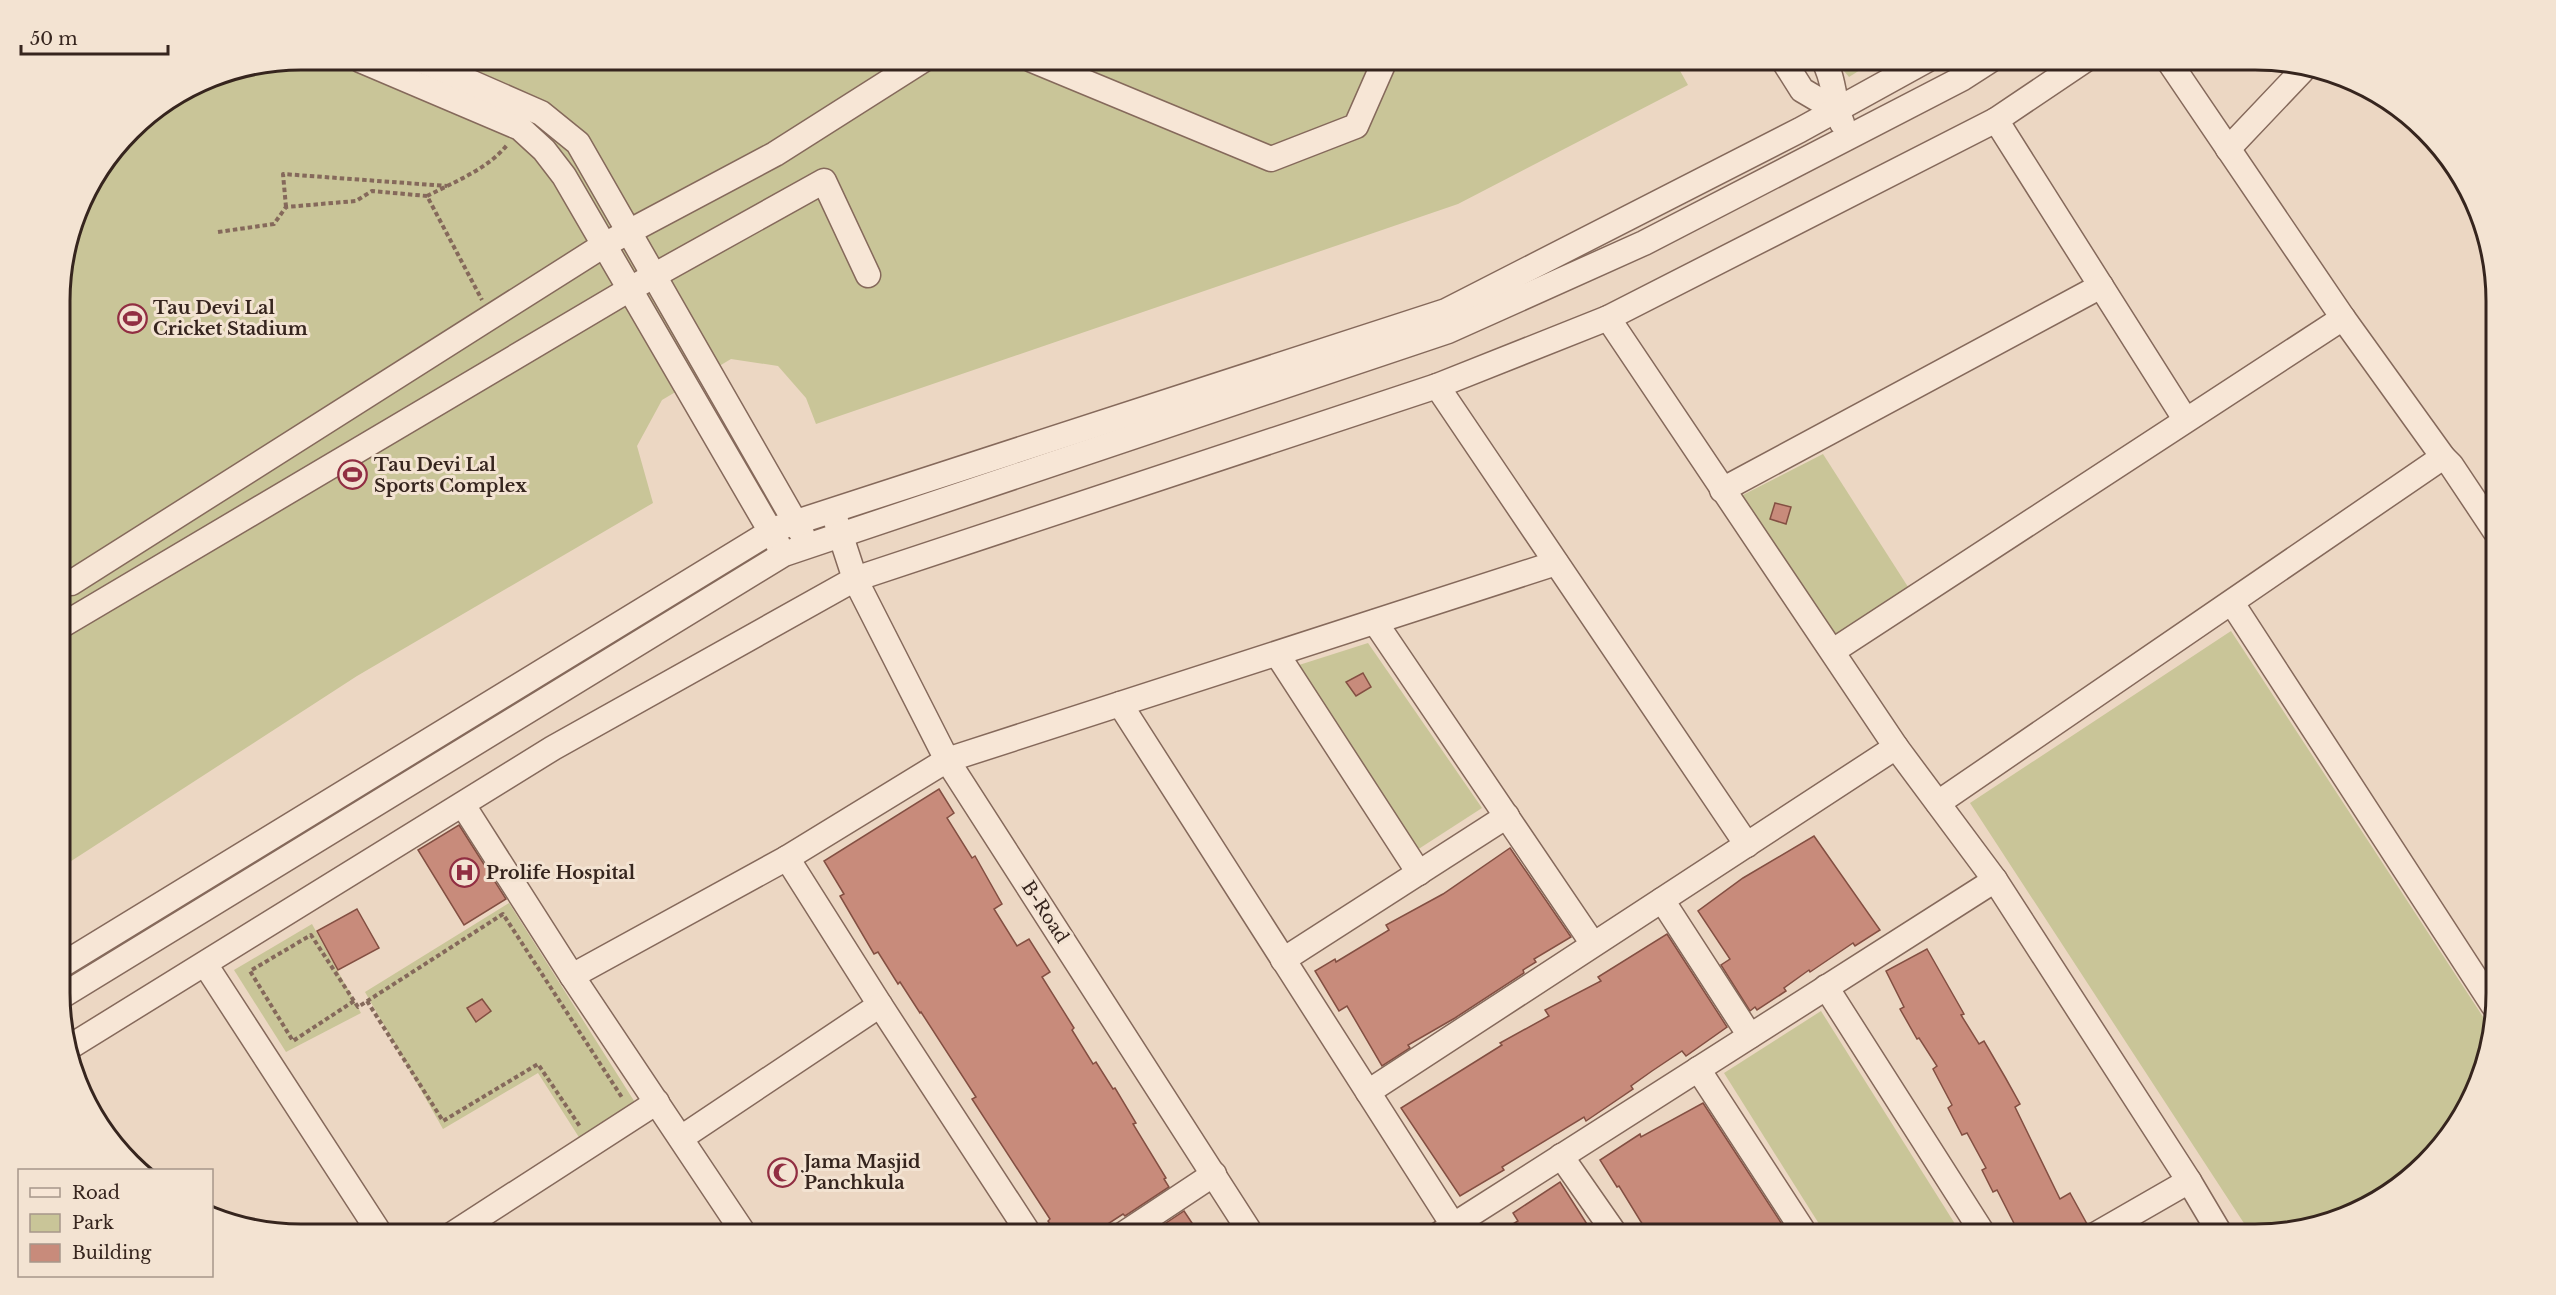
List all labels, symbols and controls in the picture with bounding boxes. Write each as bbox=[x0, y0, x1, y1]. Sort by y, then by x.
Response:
scale bar bbox=[21, 18, 168, 56]
text: 50 m bbox=[30, 28, 78, 50]
place label: Tau Devi Lal Cricket Stadium bbox=[153, 297, 308, 340]
sports icon: Tau Devi Lal Cricket Stadium bbox=[116, 302, 148, 334]
place label: Tau Devi Lal Sports Complex bbox=[374, 454, 527, 497]
sports icon: Tau Devi Lal Sports Complex bbox=[337, 459, 369, 491]
hospital icon: Prolife Hospital bbox=[449, 857, 481, 889]
place label: Prolife Hospital bbox=[486, 862, 636, 884]
street label: B-Road bbox=[1017, 877, 1073, 947]
place label: Jama Masjid Panchkula bbox=[800, 1151, 921, 1194]
mosque icon: Jama Masjid Panchkula bbox=[767, 1156, 799, 1188]
legend bbox=[18, 1169, 213, 1277]
text: Road bbox=[72, 1182, 120, 1204]
text: Park bbox=[72, 1212, 114, 1234]
text: Building bbox=[72, 1242, 151, 1264]

